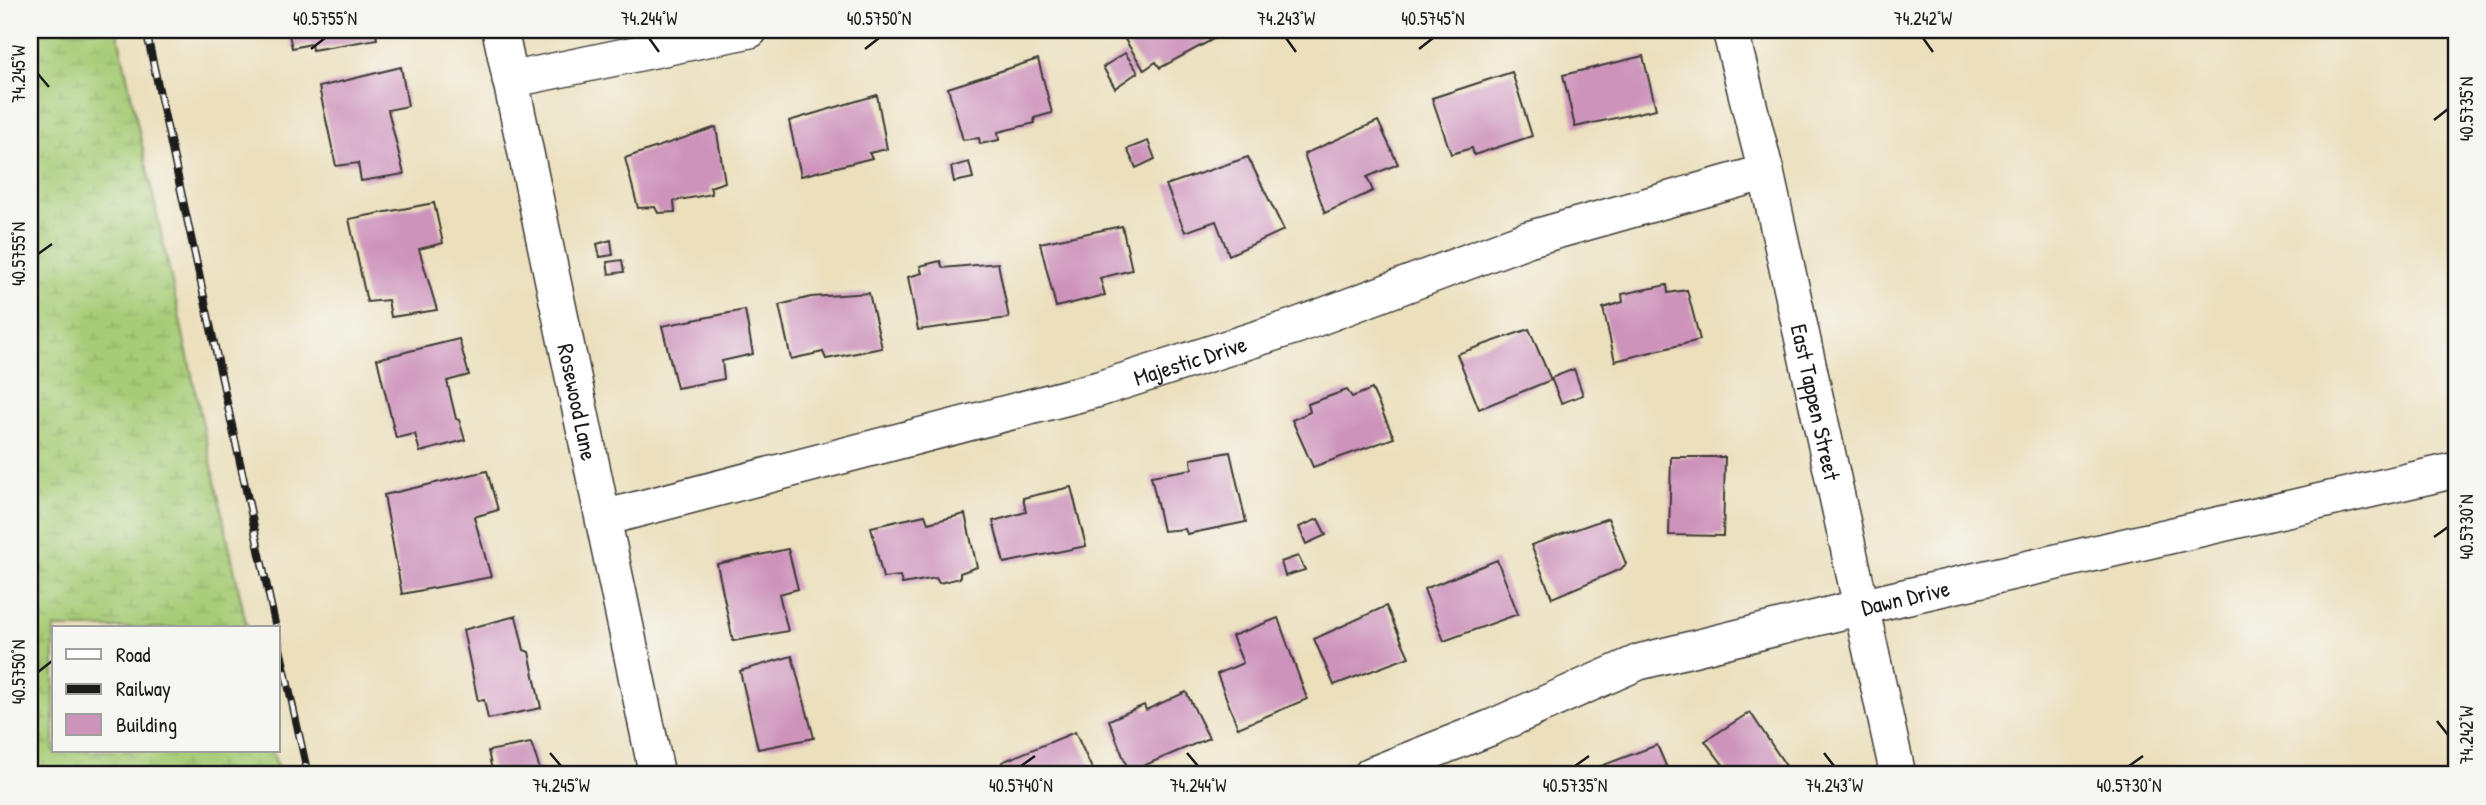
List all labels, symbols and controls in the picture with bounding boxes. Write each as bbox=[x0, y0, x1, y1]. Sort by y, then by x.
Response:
text: 40.5755°N bbox=[293, 6, 357, 31]
text: 74.244°W bbox=[621, 6, 677, 31]
text: 40.5750°N bbox=[847, 6, 911, 31]
text: 74.243°W bbox=[1257, 6, 1315, 31]
text: 40.5745°N bbox=[1401, 6, 1465, 31]
text: 74.242°W bbox=[1894, 6, 1952, 31]
text: 74.245°W bbox=[6, 45, 31, 103]
text: 40.5735°N bbox=[2454, 77, 2479, 141]
text: 40.5755°N bbox=[6, 222, 31, 286]
street label: East Tappen Street bbox=[1784, 321, 1849, 484]
street label: Majestic Drive bbox=[1130, 327, 1250, 392]
street label: Rosewood Lane bbox=[551, 341, 606, 463]
text: 40.5730°N bbox=[2454, 494, 2479, 560]
street label: Dawn Drive bbox=[1858, 572, 1952, 622]
legend bbox=[52, 626, 280, 752]
text: 40.5750°N bbox=[6, 640, 31, 704]
text: Road bbox=[116, 640, 150, 669]
text: Railway bbox=[116, 674, 171, 703]
text: 74.242°W bbox=[2454, 706, 2479, 764]
text: Building bbox=[116, 710, 177, 739]
text: 74.245°W bbox=[532, 773, 590, 798]
text: 40.5740°N bbox=[989, 773, 1053, 798]
text: 74.244°W bbox=[1170, 773, 1226, 798]
text: 40.5735°N bbox=[1543, 773, 1607, 798]
text: 74.243°W bbox=[1805, 773, 1863, 798]
text: 40.5730°N bbox=[2096, 773, 2162, 798]

